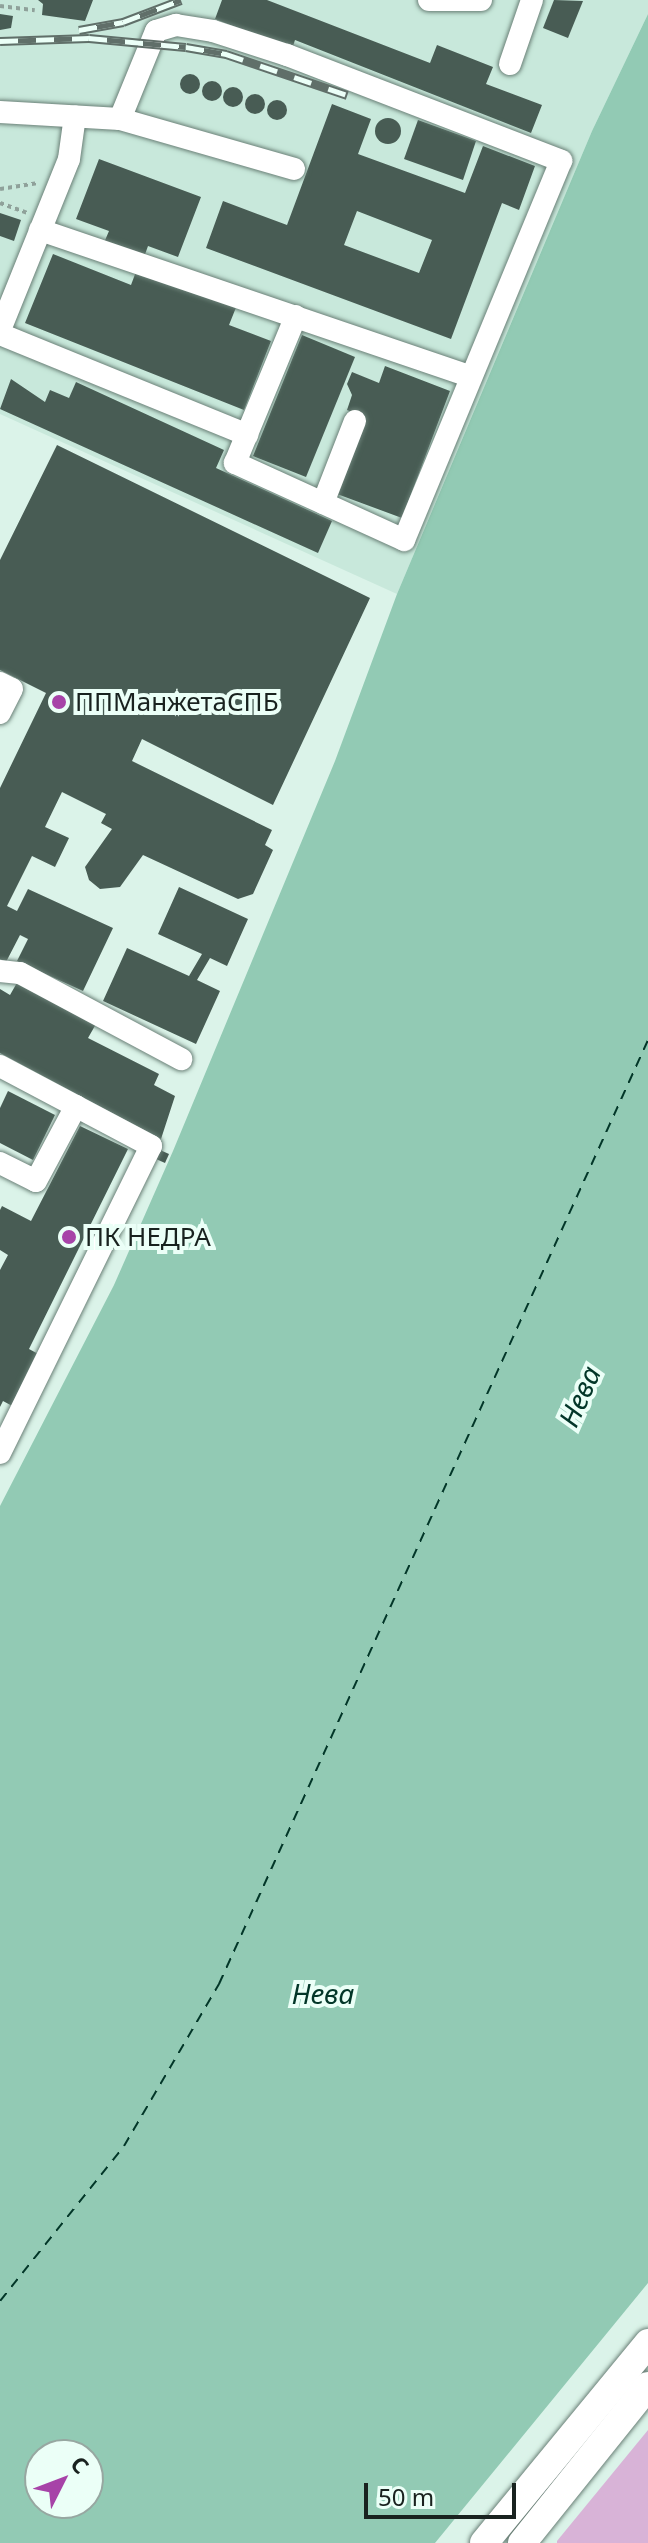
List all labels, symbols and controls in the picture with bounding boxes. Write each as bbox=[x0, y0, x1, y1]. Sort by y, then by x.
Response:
place label: ППМанжетаСПБ bbox=[75, 686, 279, 718]
marker: ППМанжетаСПБ bbox=[50, 693, 68, 711]
place label: ПК НЕДРА bbox=[85, 1221, 211, 1253]
marker: ПК НЕДРА bbox=[60, 1228, 78, 1246]
water label: Нева bbox=[551, 1361, 607, 1431]
water label: Нева bbox=[292, 1976, 354, 2010]
north arrow bbox=[24, 2439, 104, 2519]
text: С bbox=[64, 2449, 96, 2480]
scale bar bbox=[368, 2467, 520, 2517]
text: 50 m bbox=[378, 2480, 434, 2513]

